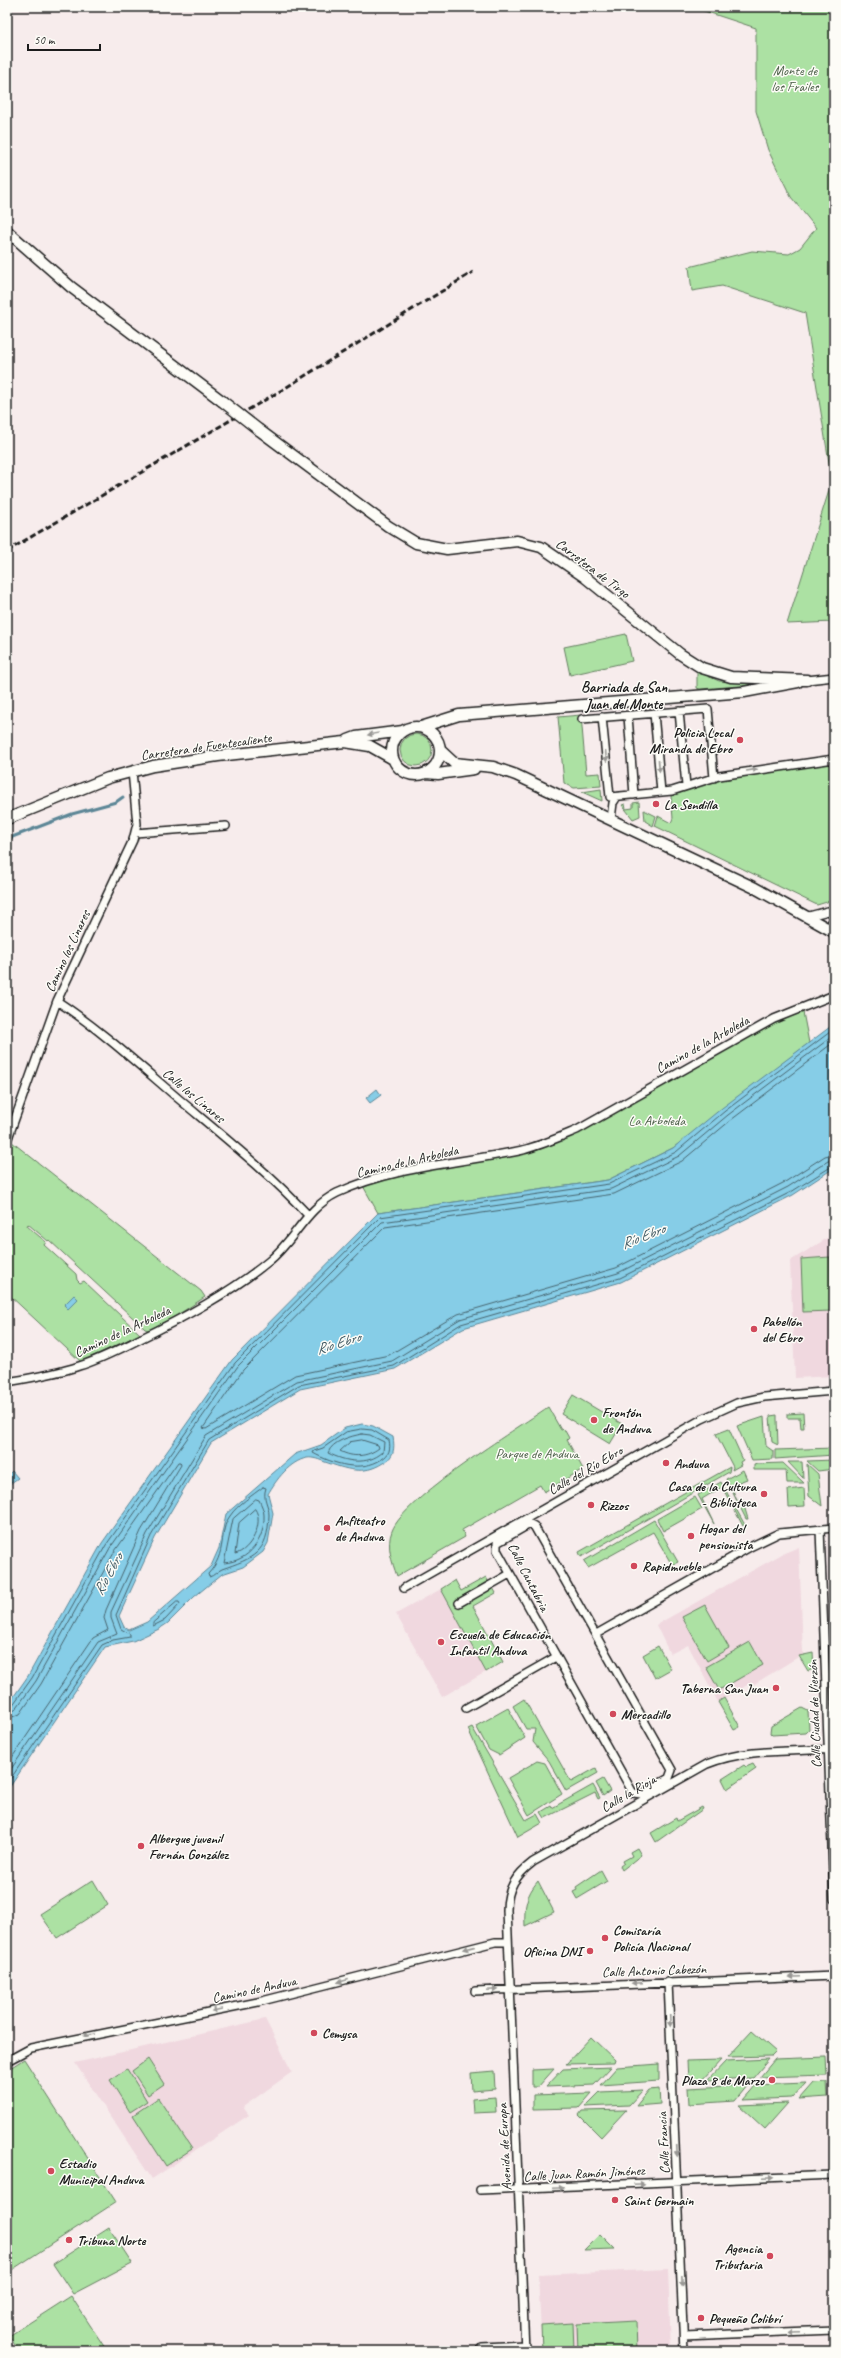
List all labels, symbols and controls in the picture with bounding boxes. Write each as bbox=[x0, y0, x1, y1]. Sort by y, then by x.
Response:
scale bar bbox=[28, 26, 100, 52]
text: 50 m bbox=[34, 32, 56, 48]
park label: Monte de los Frailes bbox=[772, 62, 820, 95]
street label: Carretera de Tirgo bbox=[552, 535, 634, 602]
district label: Barriada de San Juan del Monte bbox=[581, 678, 668, 714]
place label: Policia Local Miranda de Ebro bbox=[649, 724, 736, 757]
street label: Carretera de Fuentecaliente bbox=[140, 729, 274, 764]
one-way arrow bbox=[367, 732, 380, 738]
marker: Policia Local Miranda de Ebro bbox=[735, 735, 745, 745]
one-way arrow bbox=[602, 750, 609, 762]
one-way arrow bbox=[655, 760, 662, 772]
one-way arrow bbox=[746, 767, 758, 773]
place label: La Sendilla bbox=[664, 796, 719, 813]
marker: La Sendilla bbox=[651, 799, 661, 809]
street label: Camino los Linares bbox=[41, 907, 94, 995]
street label: Camino de la Arboleda bbox=[653, 1011, 753, 1077]
street label: Calle los Linares bbox=[159, 1064, 229, 1127]
park label: La Arboleda bbox=[629, 1112, 686, 1129]
street label: Camino de la Arboleda bbox=[355, 1141, 461, 1181]
water label: Río Ebro bbox=[619, 1219, 670, 1253]
street label: Camino de la Arboleda bbox=[72, 1301, 174, 1361]
place label: Pabellón del Ebro bbox=[762, 1313, 804, 1346]
marker: Pabellón del Ebro bbox=[749, 1324, 759, 1334]
water label: Río Ebro bbox=[314, 1327, 365, 1359]
place label: Frontón de Anduva bbox=[602, 1404, 652, 1437]
marker: Frontón de Anduva bbox=[589, 1415, 599, 1425]
street label: Calle del Río Ebro bbox=[545, 1441, 627, 1499]
park label: Parque de Anduva bbox=[495, 1445, 580, 1462]
place label: Anduva bbox=[674, 1455, 710, 1472]
marker: Anduva bbox=[661, 1458, 671, 1468]
place label: Casa de la Cultura - Biblioteca bbox=[668, 1478, 758, 1511]
marker: Casa de la Cultura - Biblioteca bbox=[759, 1489, 769, 1499]
place label: Rizzos bbox=[599, 1497, 630, 1514]
marker: Rizzos bbox=[586, 1500, 596, 1510]
place label: Anfiteatro de Anduva bbox=[335, 1512, 386, 1545]
place label: Hogar del pensionista bbox=[699, 1520, 754, 1553]
marker: Anfiteatro de Anduva bbox=[322, 1523, 332, 1533]
marker: Hogar del pensionista bbox=[686, 1531, 696, 1541]
street label: Calle Cantabria bbox=[504, 1540, 554, 1615]
water label: Río Ebro bbox=[89, 1548, 129, 1599]
place label: Rapidmueble bbox=[642, 1558, 702, 1575]
marker: Rapidmueble bbox=[629, 1561, 639, 1571]
place label: Escuela de Educación Infantil Anduva bbox=[449, 1626, 551, 1659]
marker: Escuela de Educación Infantil Anduva bbox=[436, 1637, 446, 1647]
street label: Calle Ciudad de Vierzón bbox=[804, 1659, 825, 1768]
place label: Taberna San Juan bbox=[680, 1680, 769, 1697]
marker: Taberna San Juan bbox=[771, 1683, 781, 1693]
place label: Mercadillo bbox=[621, 1706, 671, 1723]
marker: Mercadillo bbox=[608, 1709, 618, 1719]
street label: Calle la Rioja bbox=[598, 1770, 660, 1816]
place label: Albergue juvenil Fernán González bbox=[149, 1830, 229, 1863]
marker: Albergue juvenil Fernán González bbox=[136, 1841, 146, 1851]
place label: Comisaría Policía Nacional bbox=[613, 1922, 691, 1955]
marker: Comisaría Policía Nacional bbox=[600, 1933, 610, 1943]
place label: Oficina DNI bbox=[523, 1943, 585, 1960]
one-way arrow bbox=[463, 1946, 476, 1952]
marker: Oficina DNI bbox=[585, 1946, 595, 1956]
street label: Calle Antonio Cabezón bbox=[602, 1960, 707, 1981]
street label: Camino de Anduva bbox=[211, 1972, 299, 2007]
one-way arrow bbox=[789, 1974, 801, 1981]
one-way arrow bbox=[337, 1978, 349, 1984]
one-way arrow bbox=[631, 1980, 643, 1987]
one-way arrow bbox=[486, 1987, 499, 1993]
one-way arrow bbox=[211, 2008, 223, 2014]
one-way arrow bbox=[667, 2015, 674, 2027]
place label: Cemysa bbox=[322, 2025, 358, 2042]
marker: Cemysa bbox=[309, 2028, 319, 2038]
one-way arrow bbox=[83, 2032, 95, 2038]
place label: Plaza 8 de Marzo bbox=[681, 2072, 765, 2089]
marker: Plaza 8 de Marzo bbox=[767, 2075, 777, 2085]
street label: Avenida de Europa bbox=[494, 2102, 515, 2191]
street label: Calle Francia bbox=[653, 2110, 674, 2174]
one-way arrow bbox=[674, 2145, 680, 2158]
place label: Estadio Municipal Anduva bbox=[59, 2155, 145, 2188]
street label: Calle Juan Ramón Jiménez bbox=[523, 2162, 646, 2185]
marker: Estadio Municipal Anduva bbox=[46, 2166, 56, 2176]
one-way arrow bbox=[762, 2174, 774, 2181]
one-way arrow bbox=[633, 2180, 645, 2187]
one-way arrow bbox=[552, 2184, 564, 2191]
place label: Saint Germain bbox=[623, 2192, 694, 2209]
marker: Saint Germain bbox=[610, 2195, 620, 2205]
place label: Tribuna Norte bbox=[77, 2232, 147, 2249]
marker: Tribuna Norte bbox=[64, 2235, 74, 2245]
place label: Agencia Tributaria bbox=[713, 2240, 763, 2273]
marker: Agencia Tributaria bbox=[765, 2251, 775, 2261]
one-way arrow bbox=[679, 2275, 685, 2288]
place label: Pequeño Colibrí bbox=[709, 2310, 784, 2327]
marker: Pequeño Colibrí bbox=[696, 2313, 706, 2323]
one-way arrow bbox=[788, 2329, 801, 2335]

